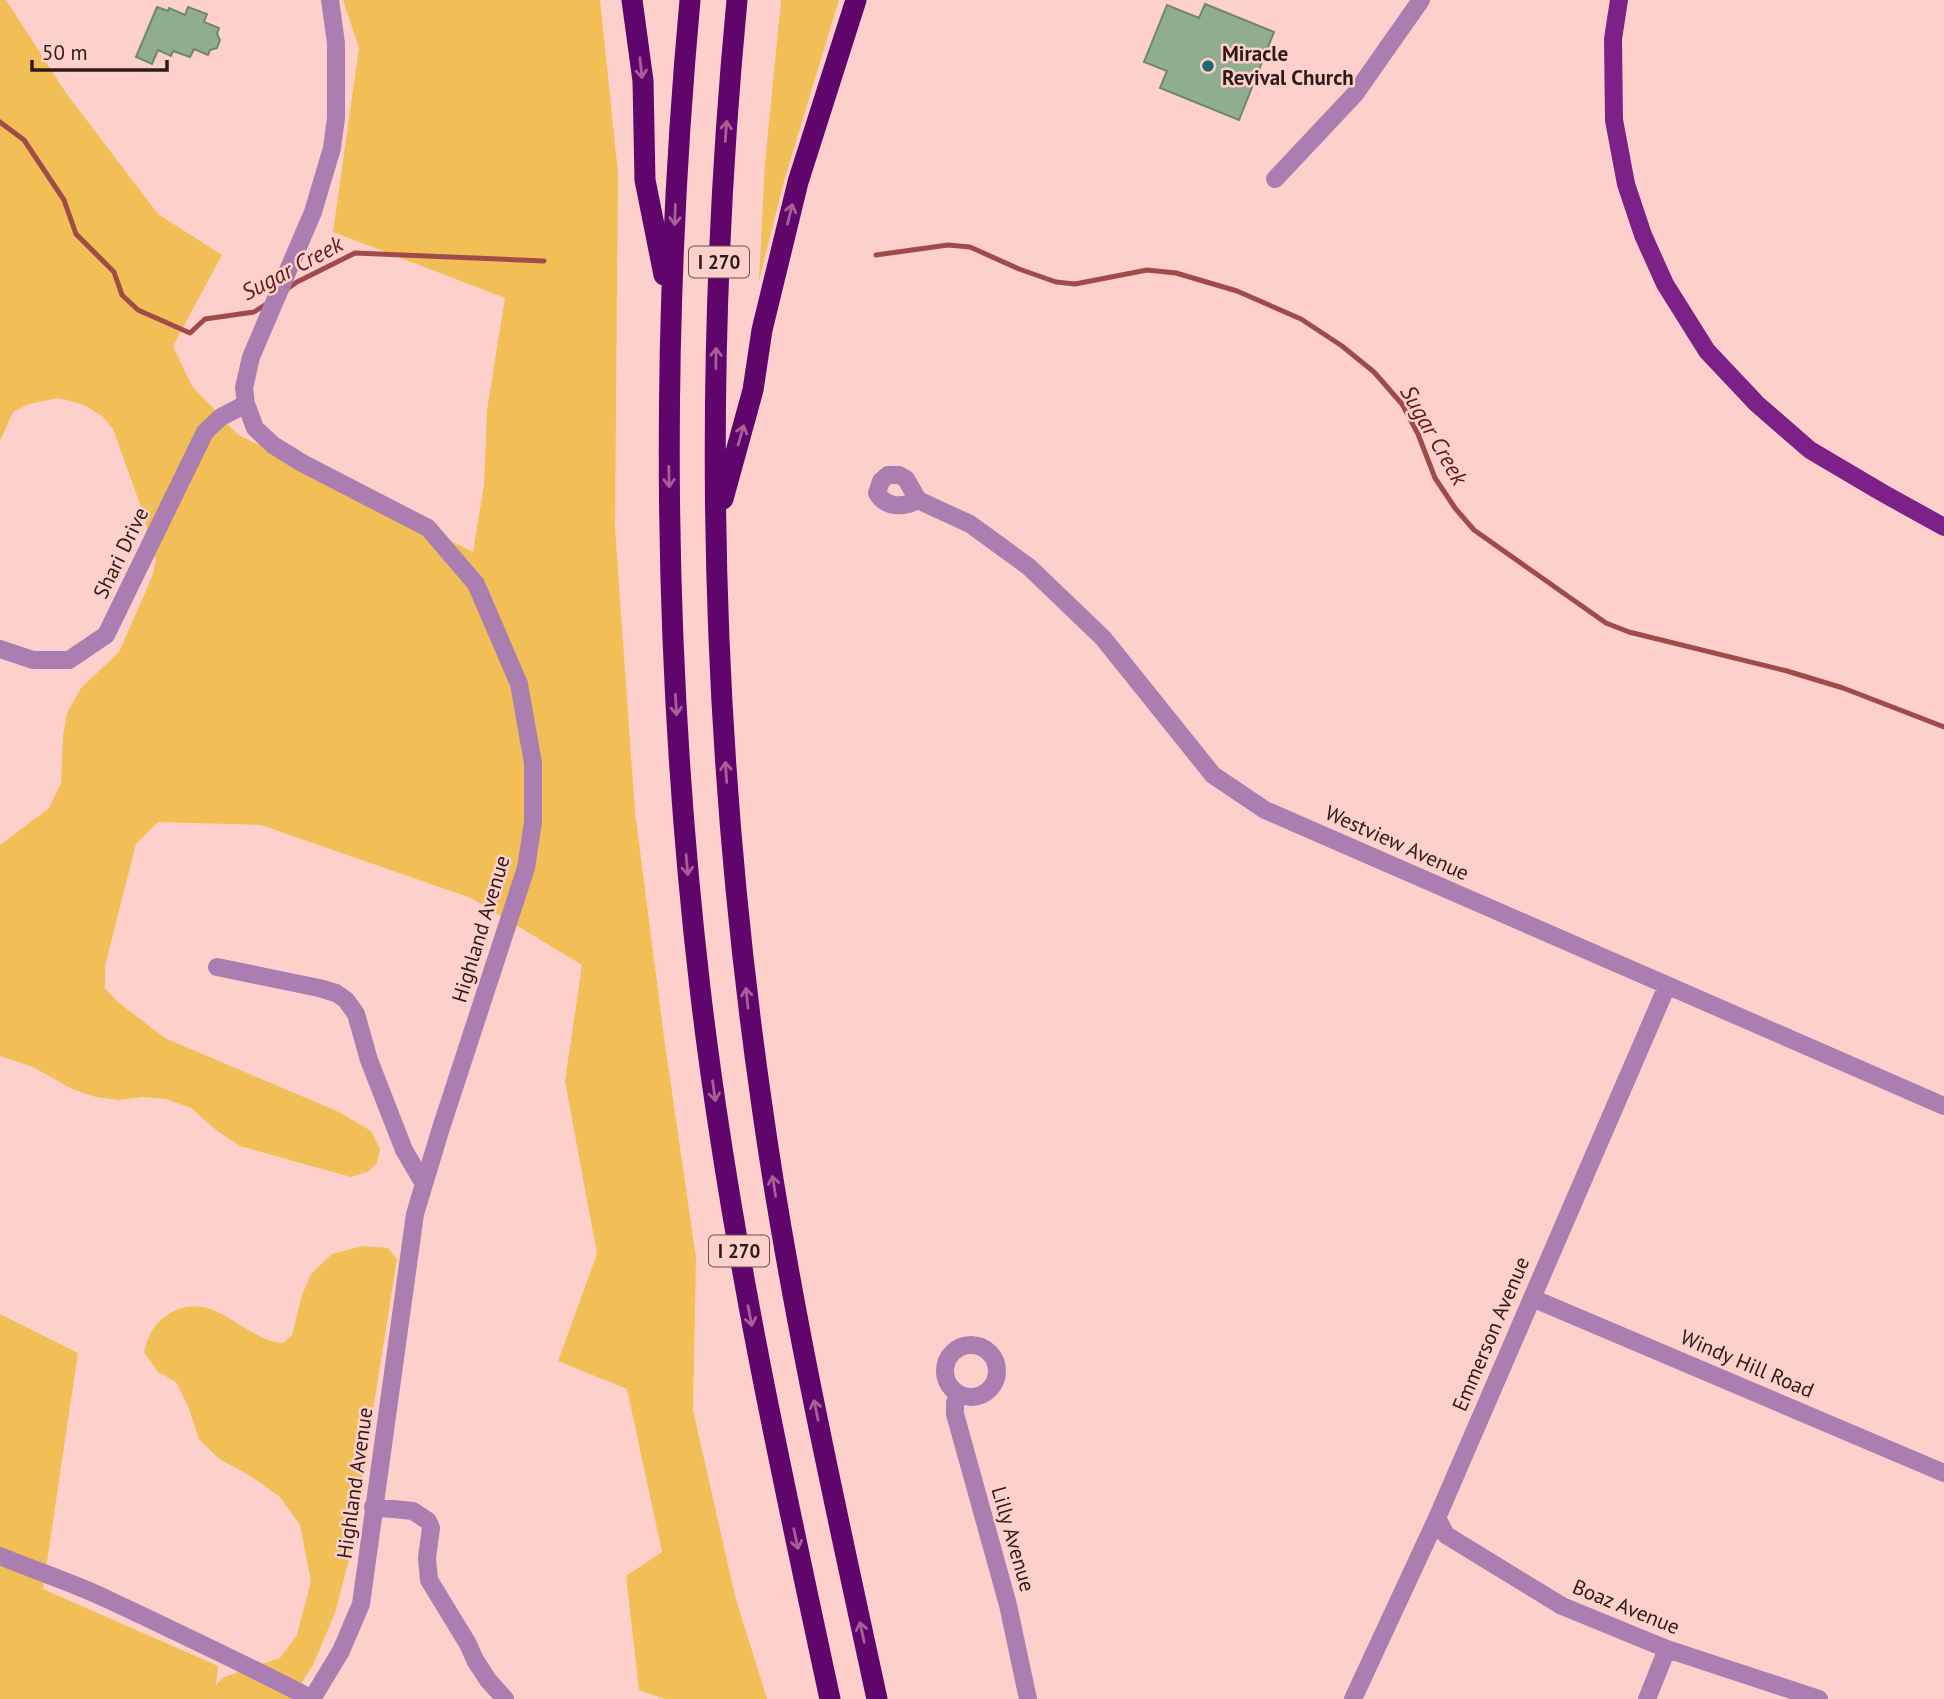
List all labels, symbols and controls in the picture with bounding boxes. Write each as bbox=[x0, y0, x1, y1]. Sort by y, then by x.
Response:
scale bar bbox=[32, 28, 166, 72]
text: 50 m bbox=[42, 39, 88, 66]
place label: Miracle Revival Church bbox=[1222, 40, 1354, 91]
one-way arrow bbox=[635, 56, 648, 78]
marker: Miracle Revival Church bbox=[1200, 58, 1216, 74]
one-way arrow bbox=[720, 120, 733, 143]
one-way arrow bbox=[668, 203, 681, 226]
one-way arrow bbox=[784, 203, 797, 225]
water label: Sugar Creek bbox=[236, 228, 349, 306]
road number: I 270 bbox=[689, 246, 749, 278]
one-way arrow bbox=[710, 347, 723, 370]
water label: Sugar Creek bbox=[1394, 380, 1476, 491]
one-way arrow bbox=[735, 425, 748, 447]
one-way arrow bbox=[662, 466, 676, 489]
street label: Shari Drive bbox=[87, 503, 154, 603]
one-way arrow bbox=[670, 693, 683, 716]
one-way arrow bbox=[719, 761, 732, 784]
street label: Westview Avenue bbox=[1321, 799, 1473, 886]
street label: Highland Avenue bbox=[445, 852, 516, 1006]
one-way arrow bbox=[681, 853, 694, 876]
one-way arrow bbox=[741, 988, 754, 1010]
one-way arrow bbox=[707, 1079, 720, 1102]
one-way arrow bbox=[767, 1175, 780, 1198]
road number: I 270 bbox=[709, 1236, 769, 1266]
street label: Emmerson Avenue bbox=[1446, 1252, 1535, 1415]
one-way arrow bbox=[744, 1304, 758, 1327]
street label: Windy Hill Road bbox=[1676, 1323, 1818, 1404]
one-way arrow bbox=[808, 1399, 822, 1422]
street label: Highland Avenue bbox=[331, 1406, 378, 1560]
street label: Lilly Avenue bbox=[986, 1483, 1041, 1595]
one-way arrow bbox=[789, 1527, 803, 1550]
street label: Boaz Avenue bbox=[1569, 1573, 1684, 1640]
one-way arrow bbox=[855, 1621, 869, 1644]

